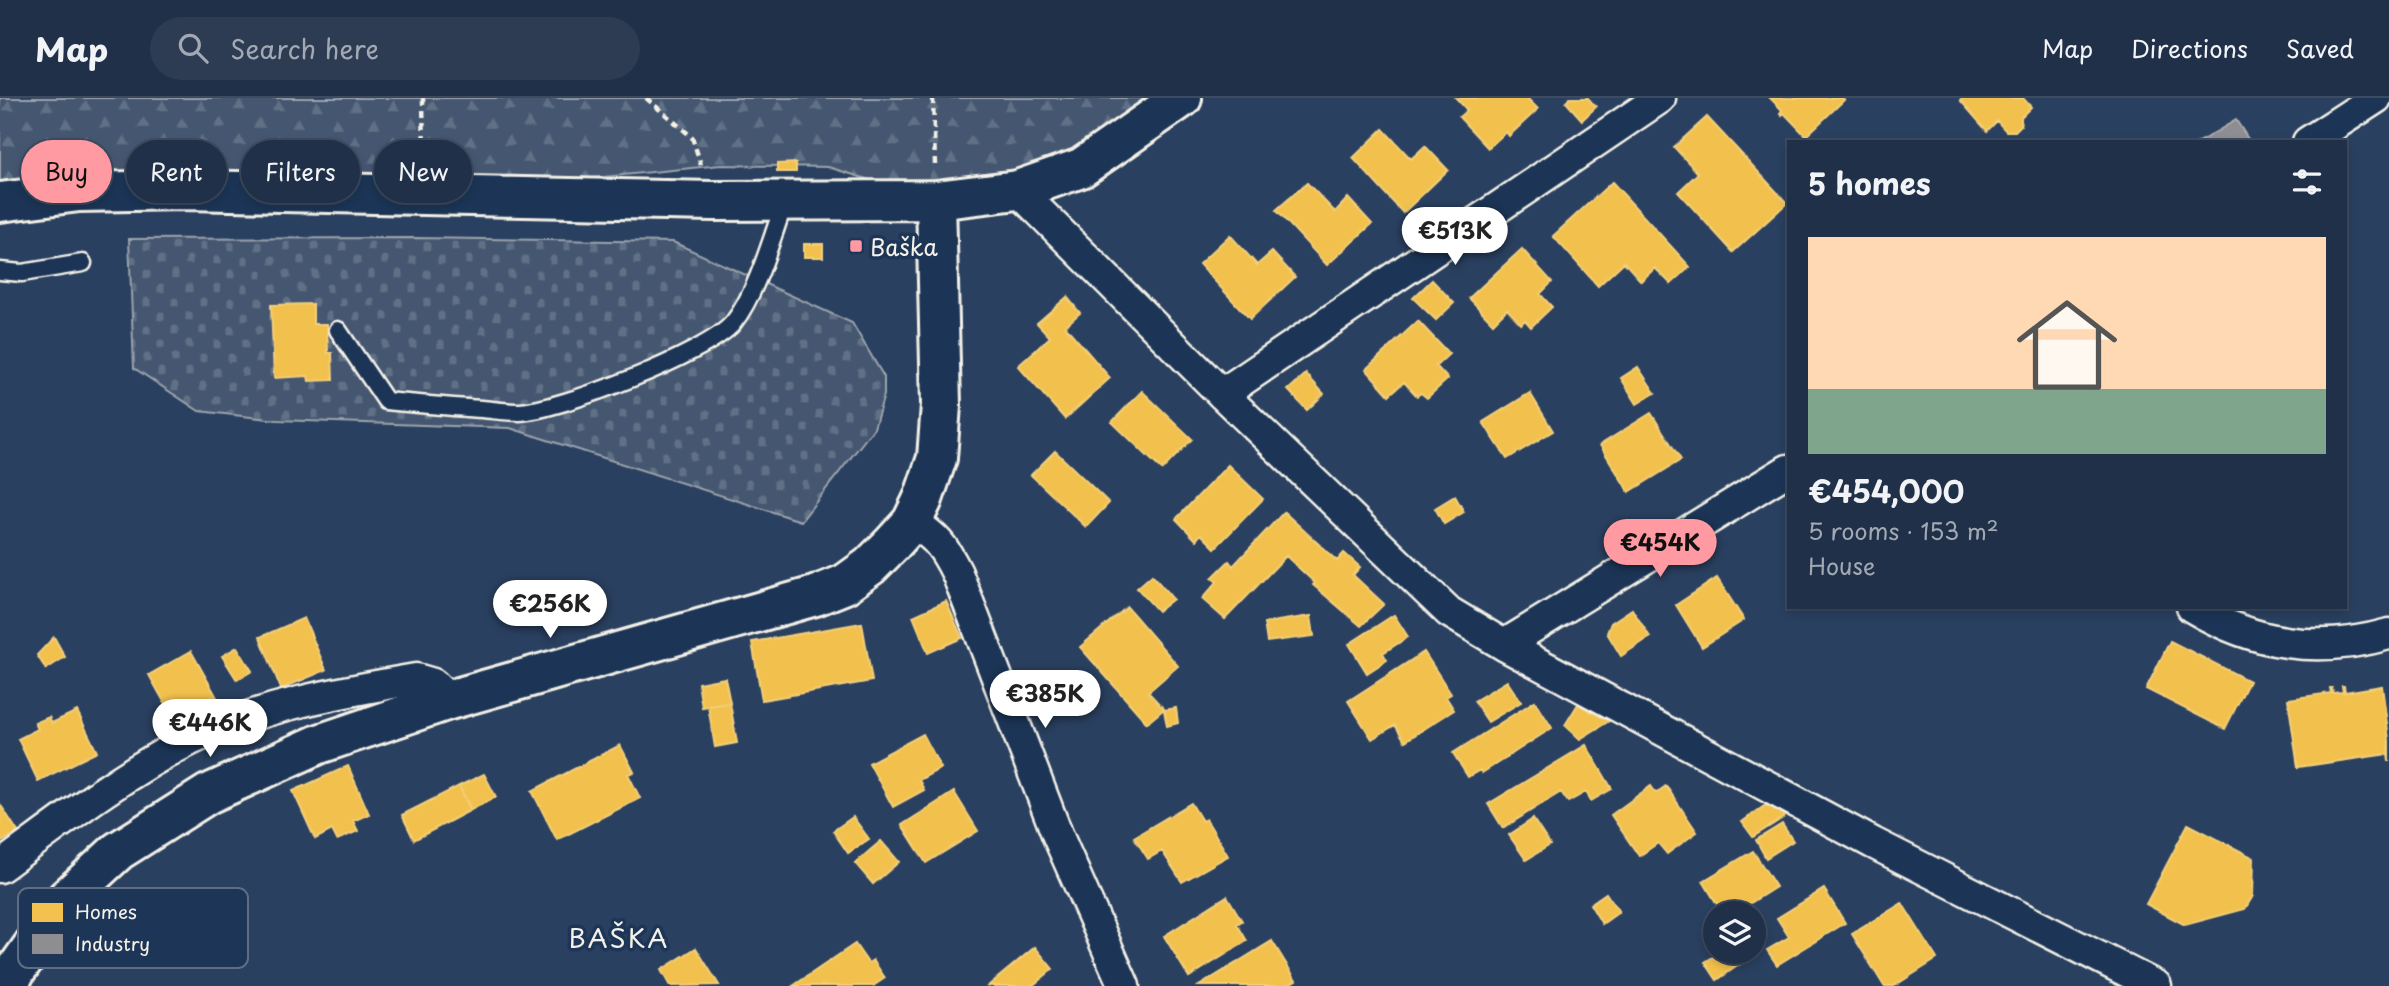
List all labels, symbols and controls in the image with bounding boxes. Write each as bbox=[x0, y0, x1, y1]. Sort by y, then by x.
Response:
search box bbox=[150, 17, 640, 80]
text: Map bbox=[35, 23, 108, 73]
icon: search bbox=[174, 29, 212, 67]
text: Search here bbox=[230, 29, 379, 68]
text: Map bbox=[2042, 30, 2093, 66]
text: Directions bbox=[2131, 30, 2248, 66]
text: Saved bbox=[2286, 30, 2354, 66]
chip: Buy bbox=[21, 140, 112, 203]
chip: Rent bbox=[126, 140, 227, 203]
chip: Filters bbox=[241, 140, 360, 203]
chip: New bbox=[374, 140, 472, 203]
text: 5 homes bbox=[1808, 160, 1931, 205]
icon: filters bbox=[2288, 163, 2326, 201]
pin: €513K bbox=[1406, 208, 1504, 267]
text: €513K bbox=[1418, 212, 1492, 247]
place label: Baška bbox=[870, 229, 938, 264]
marker: Baška bbox=[848, 238, 864, 254]
icon: home bbox=[2004, 282, 2130, 408]
text: €454,000 bbox=[1808, 468, 1964, 513]
text: 5 rooms · 153 m² bbox=[1808, 513, 1999, 548]
pin: €454K bbox=[1611, 519, 1709, 579]
text: €454K bbox=[1620, 524, 1700, 559]
text: House bbox=[1808, 548, 1875, 583]
pin: €256K bbox=[501, 580, 599, 640]
text: €256K bbox=[509, 585, 591, 620]
pin: €385K bbox=[996, 670, 1094, 730]
text: €385K bbox=[1006, 675, 1084, 710]
pin: €446K bbox=[161, 700, 259, 759]
text: €446K bbox=[168, 704, 252, 739]
legend bbox=[18, 888, 248, 968]
text: Homes bbox=[75, 897, 137, 925]
map controls bbox=[1703, 901, 1766, 964]
button: layers bbox=[1703, 901, 1766, 964]
district label: BAŠKA bbox=[569, 918, 669, 957]
text: Industry bbox=[75, 929, 150, 957]

